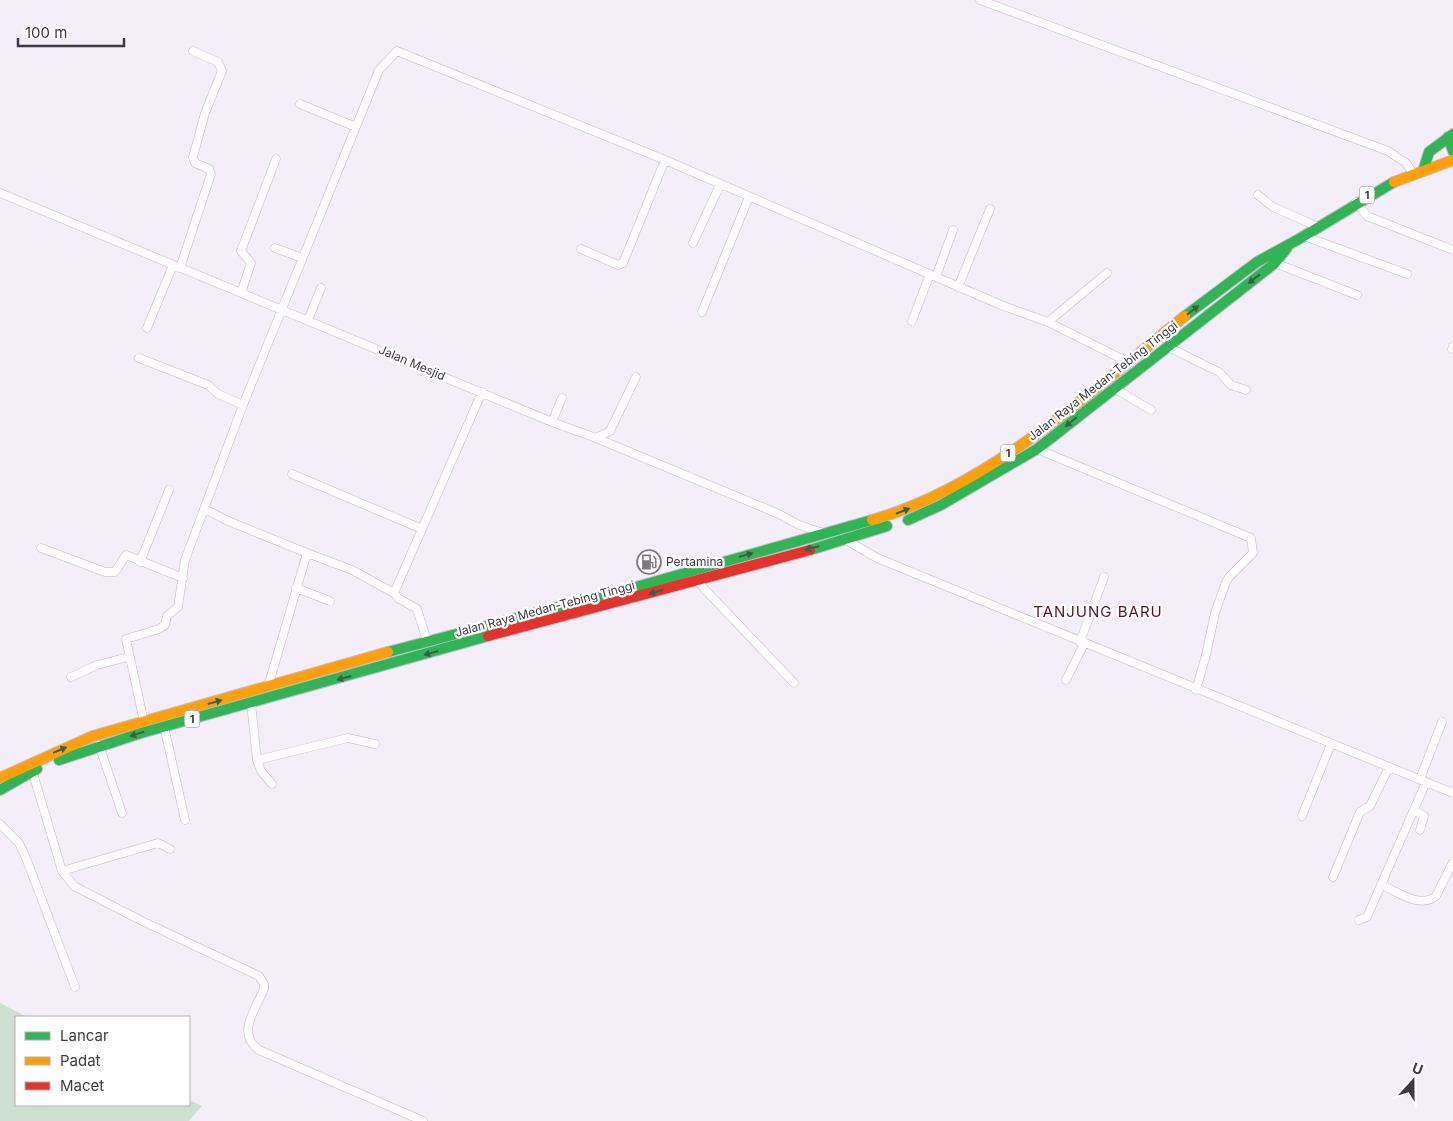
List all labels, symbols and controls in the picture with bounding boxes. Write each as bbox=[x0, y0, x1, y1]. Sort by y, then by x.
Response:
scale bar bbox=[18, 15, 124, 47]
text: 100 m bbox=[25, 23, 67, 42]
road number: 1 bbox=[1360, 186, 1374, 204]
one-way arrow bbox=[1247, 274, 1261, 284]
one-way arrow bbox=[1187, 305, 1200, 315]
street label: Jalan Raya Medan-Tebing Tinggi bbox=[1025, 318, 1181, 444]
street label: Jalan Mesjid bbox=[377, 342, 448, 383]
one-way arrow bbox=[1065, 417, 1078, 428]
road number: 1 bbox=[1000, 444, 1016, 462]
one-way arrow bbox=[895, 507, 910, 514]
one-way arrow bbox=[805, 544, 820, 552]
fuel station icon: Pertamina bbox=[636, 549, 662, 575]
one-way arrow bbox=[739, 551, 754, 559]
place label: Pertamina bbox=[666, 554, 723, 569]
street label: Jalan Raya Medan-Tebing Tinggi bbox=[453, 577, 637, 640]
one-way arrow bbox=[648, 589, 663, 597]
district label: TANJUNG BARU bbox=[1033, 602, 1163, 621]
one-way arrow bbox=[424, 649, 439, 657]
one-way arrow bbox=[337, 674, 352, 682]
one-way arrow bbox=[207, 698, 223, 706]
road number: 1 bbox=[184, 711, 200, 728]
one-way arrow bbox=[129, 730, 144, 738]
one-way arrow bbox=[53, 745, 67, 753]
legend bbox=[15, 1016, 190, 1106]
text: Lancar bbox=[60, 1026, 109, 1045]
text: Padat bbox=[60, 1051, 101, 1070]
north arrow bbox=[1388, 1056, 1438, 1106]
text: U bbox=[1410, 1059, 1426, 1078]
text: Macet bbox=[60, 1076, 104, 1095]

